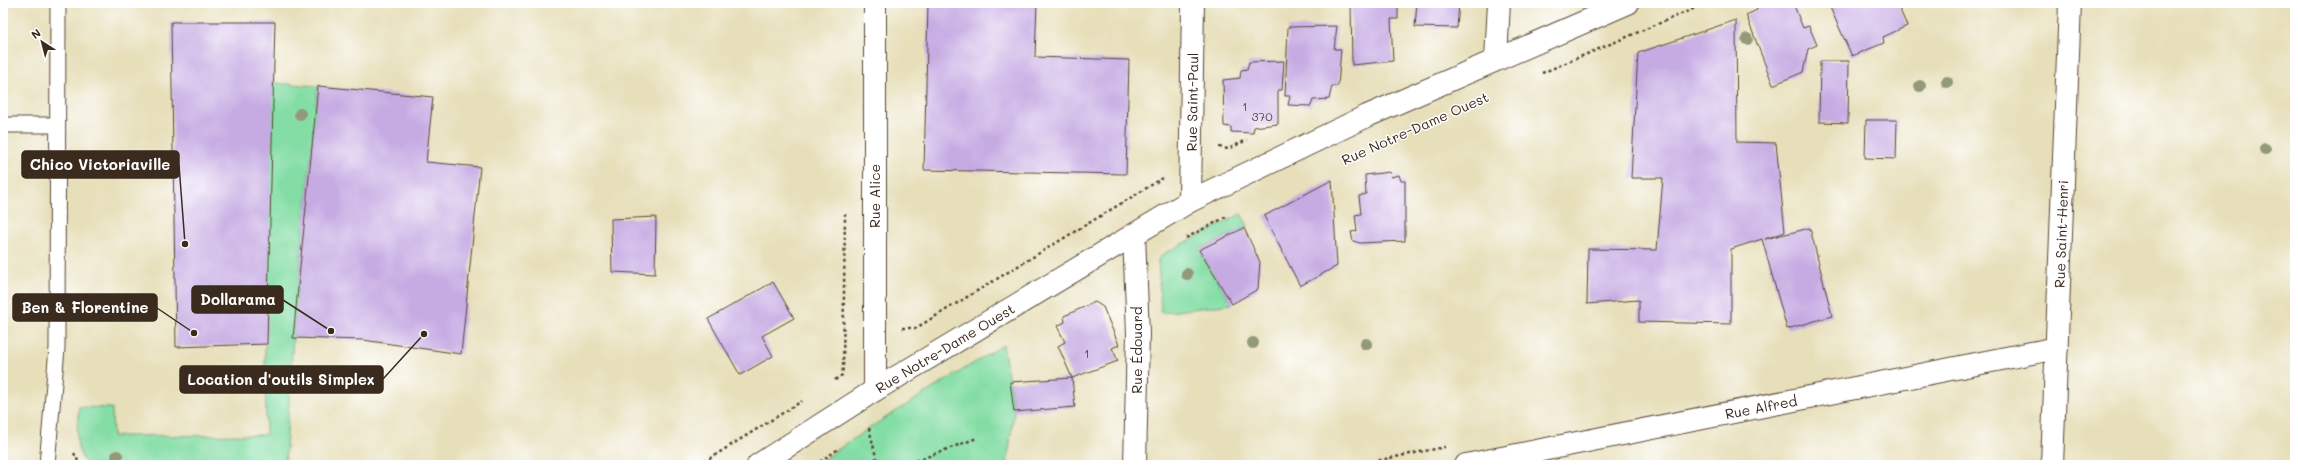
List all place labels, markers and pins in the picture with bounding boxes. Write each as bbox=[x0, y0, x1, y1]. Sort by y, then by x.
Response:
callout: Chico Victoriaville bbox=[22, 151, 179, 178]
callout: Dollarama bbox=[192, 286, 283, 313]
callout: Ben & Florentine bbox=[13, 294, 157, 321]
callout: Location d'outils Simplex bbox=[180, 366, 383, 393]

